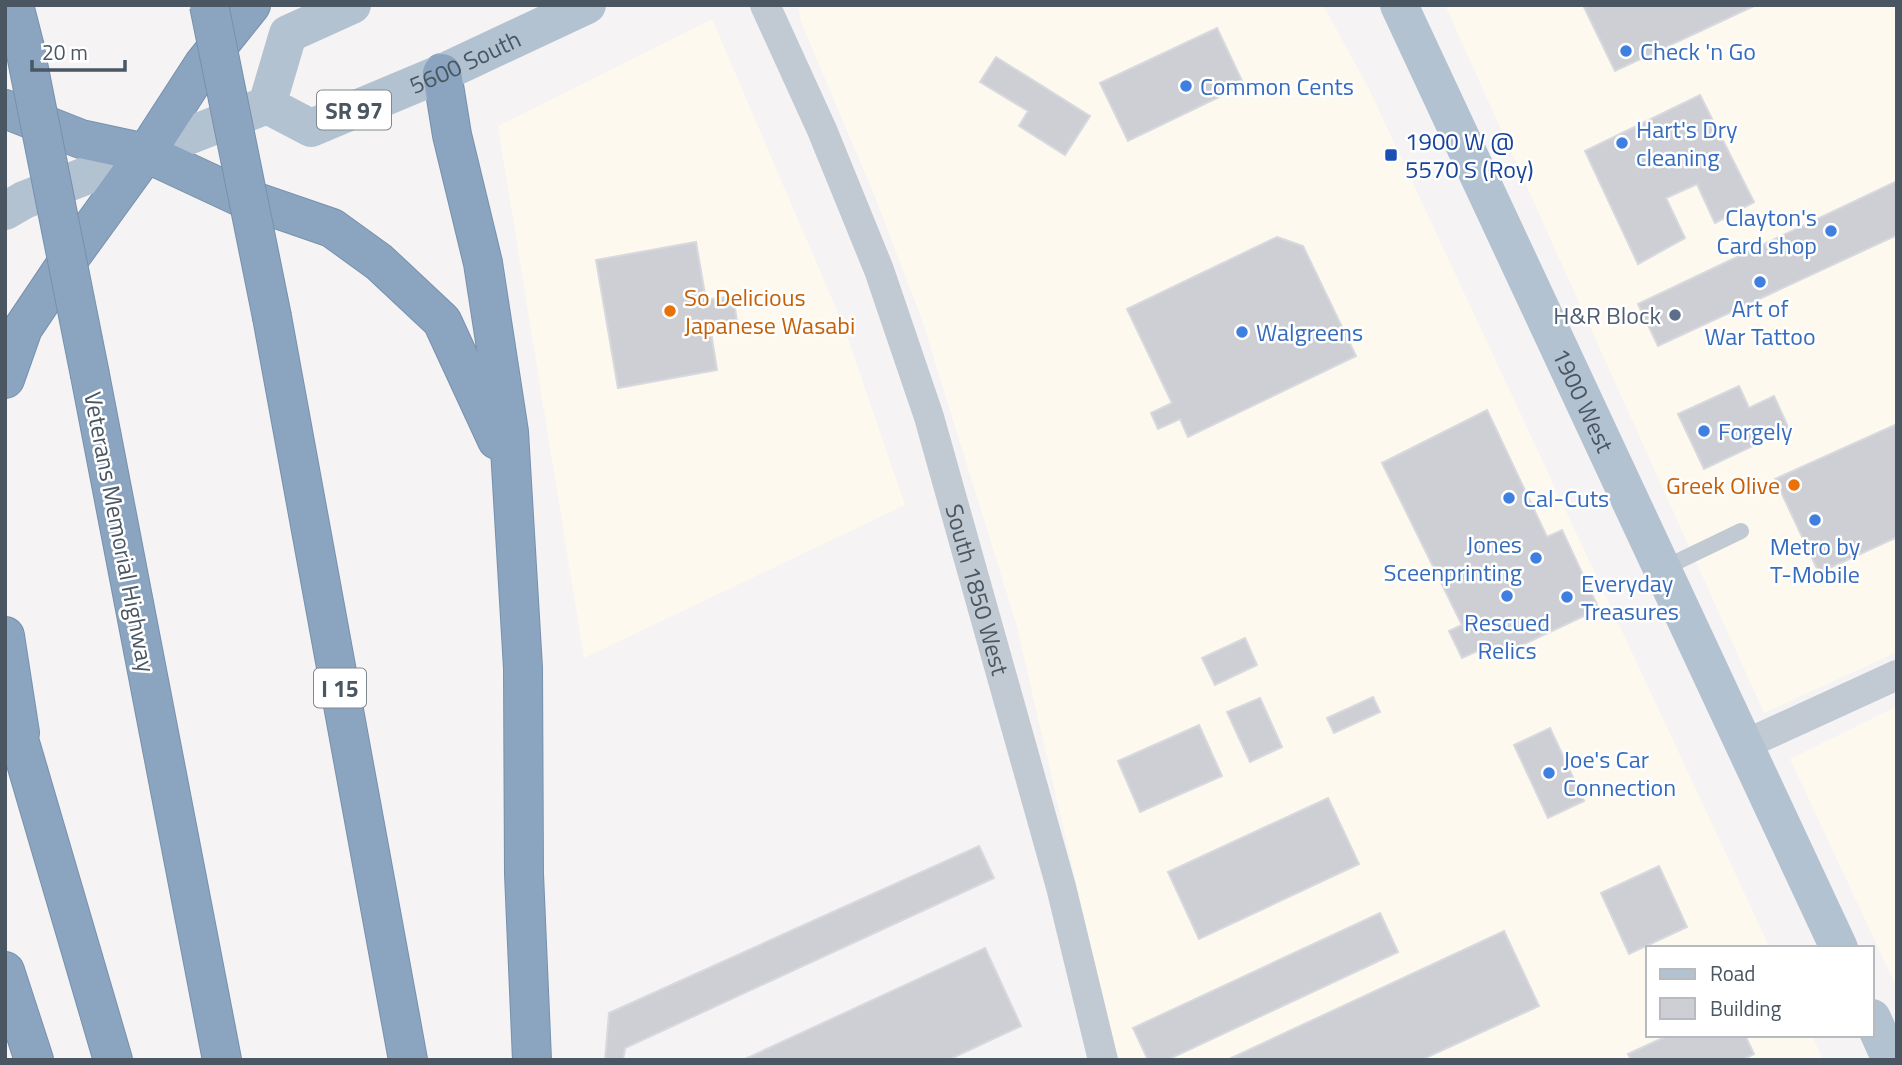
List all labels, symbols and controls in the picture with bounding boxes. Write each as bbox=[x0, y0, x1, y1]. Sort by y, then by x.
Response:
street label: 5600 South bbox=[404, 21, 526, 103]
scale bar bbox=[32, 28, 124, 72]
place label: Check 'n Go bbox=[1640, 33, 1756, 69]
text: 20 m bbox=[42, 36, 88, 68]
marker: Check 'n Go bbox=[1618, 43, 1634, 59]
place label: Common Cents bbox=[1200, 68, 1354, 104]
marker: Common Cents bbox=[1178, 78, 1194, 94]
road number: SR 97 bbox=[317, 90, 391, 130]
place label: Hart's Dry cleaning bbox=[1636, 111, 1738, 175]
place label: 1900 W @ 5570 S (Roy) bbox=[1405, 123, 1534, 187]
marker: Hart's Dry cleaning bbox=[1614, 135, 1630, 151]
marker: 1900 W @ 5570 S (Roy) bbox=[1383, 147, 1399, 163]
place label: Clayton's Card shop bbox=[1717, 199, 1817, 263]
marker: Clayton's Card shop bbox=[1823, 223, 1839, 239]
marker: Art of War Tattoo bbox=[1752, 274, 1768, 290]
place label: So Delicious Japanese Wasabi bbox=[684, 279, 855, 343]
place label: Art of War Tattoo bbox=[1704, 290, 1816, 354]
place label: H&R Block bbox=[1553, 297, 1661, 333]
marker: So Delicious Japanese Wasabi bbox=[662, 303, 678, 319]
marker: H&R Block bbox=[1667, 307, 1683, 323]
place label: Walgreens bbox=[1256, 314, 1363, 350]
marker: Walgreens bbox=[1234, 324, 1250, 340]
street label: 1900 West bbox=[1543, 342, 1624, 459]
street label: Veterans Memorial Highway bbox=[75, 389, 165, 676]
place label: Forgely bbox=[1718, 413, 1793, 449]
marker: Forgely bbox=[1696, 423, 1712, 439]
place label: Greek Olive bbox=[1666, 467, 1780, 503]
marker: Greek Olive bbox=[1786, 477, 1802, 493]
place label: Cal-Cuts bbox=[1523, 480, 1609, 516]
marker: Cal-Cuts bbox=[1501, 490, 1517, 506]
street label: South 1850 West bbox=[936, 500, 1019, 680]
marker: Metro by T-Mobile bbox=[1807, 512, 1823, 528]
place label: Jones Sceenprinting bbox=[1384, 526, 1522, 590]
place label: Metro by T-Mobile bbox=[1770, 528, 1861, 592]
marker: Jones Sceenprinting bbox=[1528, 550, 1544, 566]
place label: Everyday Treasures bbox=[1581, 565, 1679, 629]
marker: Rescued Relics bbox=[1499, 588, 1515, 604]
marker: Everyday Treasures bbox=[1559, 589, 1575, 605]
place label: Rescued Relics bbox=[1464, 604, 1550, 668]
road number: I 15 bbox=[314, 668, 366, 708]
place label: Joe's Car Connection bbox=[1563, 741, 1676, 805]
marker: Joe's Car Connection bbox=[1541, 765, 1557, 781]
legend bbox=[1646, 946, 1874, 1037]
text: Road bbox=[1710, 957, 1755, 989]
text: Building bbox=[1710, 992, 1782, 1024]

